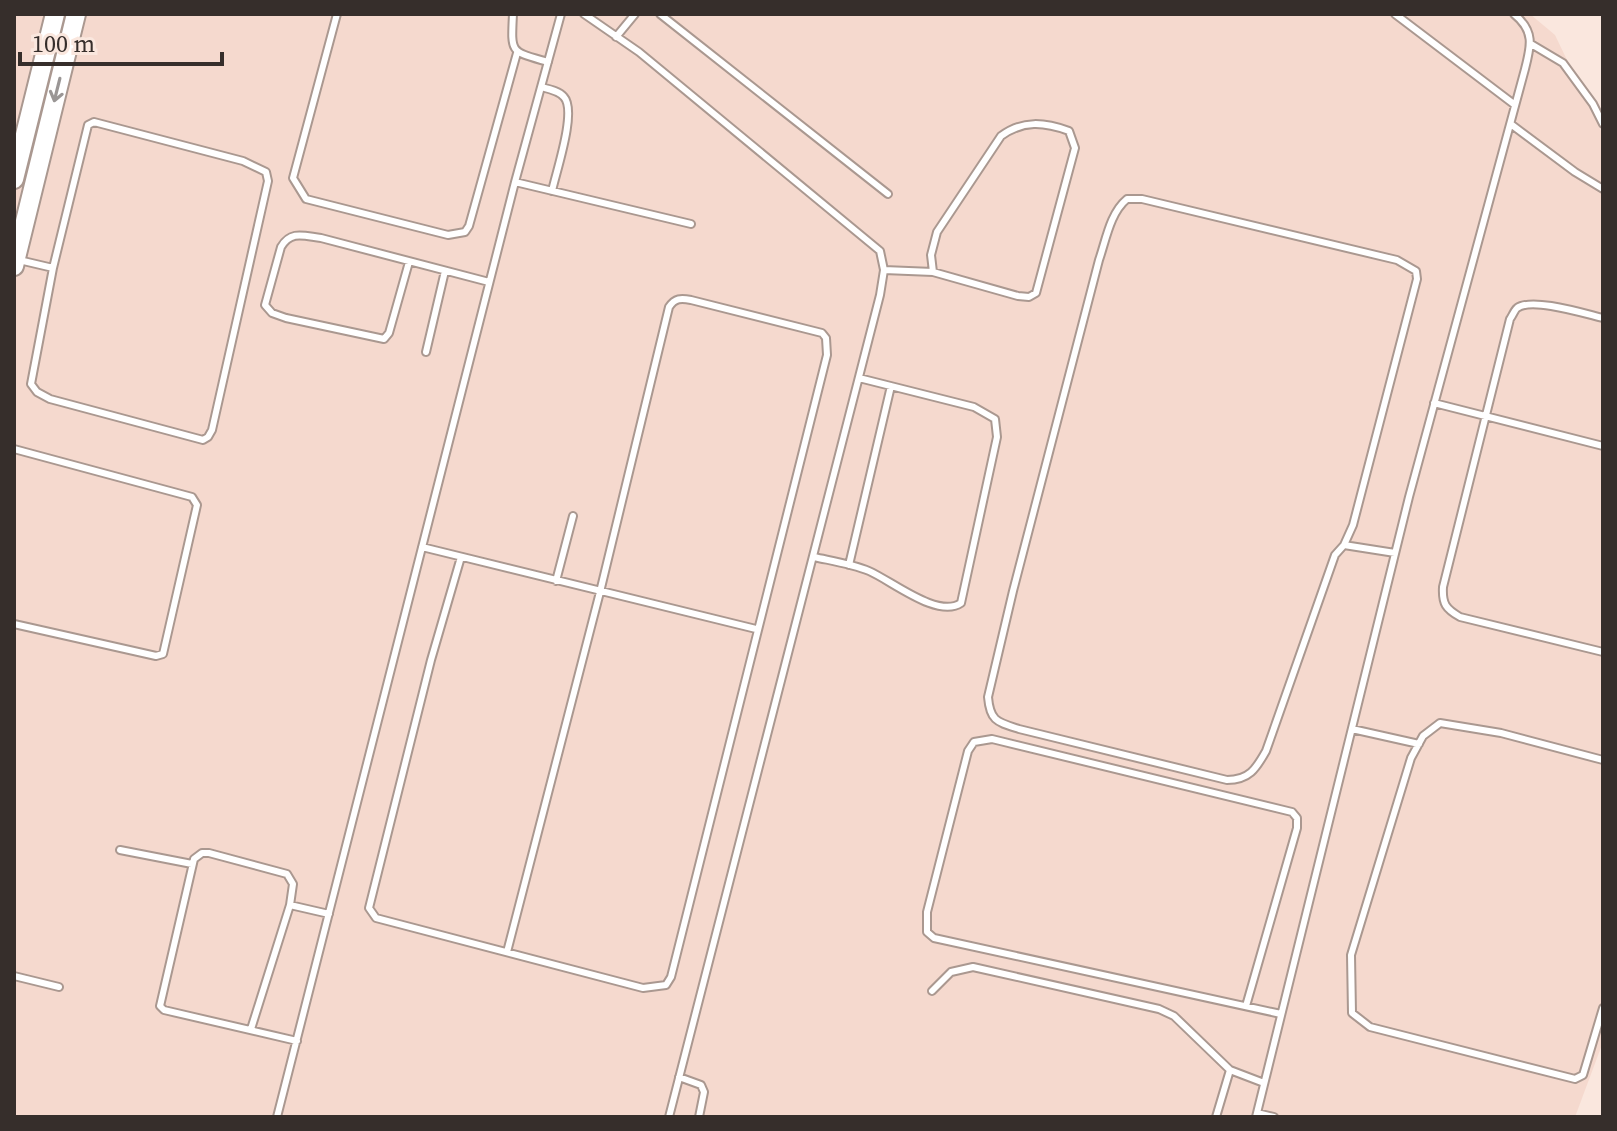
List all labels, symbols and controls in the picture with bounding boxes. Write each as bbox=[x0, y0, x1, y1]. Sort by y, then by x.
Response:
scale bar bbox=[20, 16, 222, 66]
text: 100 m bbox=[32, 27, 95, 60]
one-way arrow bbox=[49, 76, 64, 102]

